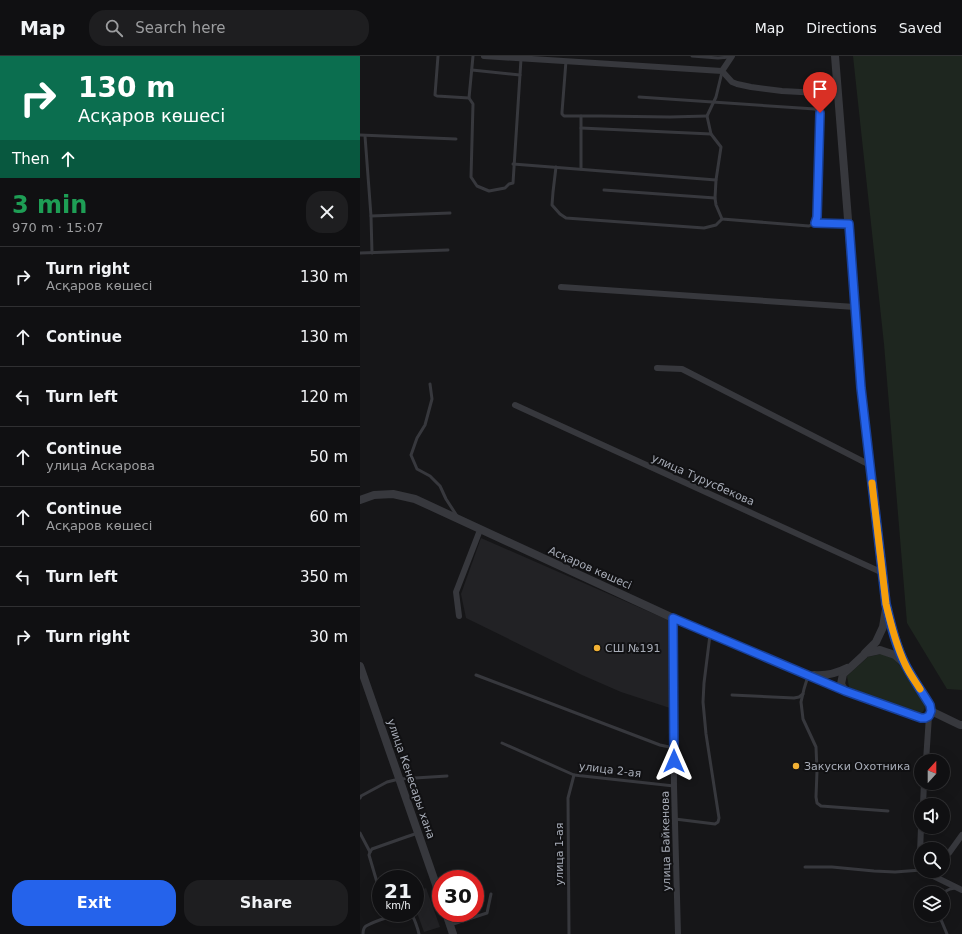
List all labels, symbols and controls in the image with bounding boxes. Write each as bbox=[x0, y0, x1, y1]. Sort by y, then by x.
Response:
search box bbox=[89, 10, 369, 46]
text: Map bbox=[20, 17, 65, 39]
icon: search bbox=[103, 17, 125, 39]
text: Search here bbox=[135, 19, 225, 37]
text: Map bbox=[755, 20, 784, 36]
text: Directions bbox=[806, 20, 877, 36]
text: Saved bbox=[899, 20, 942, 36]
text: 130 m bbox=[78, 71, 175, 104]
icon: right bbox=[12, 72, 64, 124]
pin bbox=[803, 72, 837, 113]
icon: arrive bbox=[809, 78, 831, 100]
text: Асқаров көшесі bbox=[78, 105, 225, 126]
icon: ahead bbox=[57, 148, 79, 170]
text: Then bbox=[12, 150, 49, 168]
text: 3 min bbox=[12, 191, 87, 219]
button: close bbox=[306, 191, 348, 233]
text: 970 m · 15:07 bbox=[12, 220, 103, 235]
text: Turn right bbox=[46, 260, 130, 278]
icon: right bbox=[12, 266, 34, 288]
text: 130 m bbox=[300, 268, 348, 286]
text: Асқаров көшесі bbox=[46, 278, 152, 293]
icon: ahead bbox=[12, 326, 34, 348]
text: Continue bbox=[46, 328, 122, 346]
text: 130 m bbox=[300, 328, 348, 346]
icon: left bbox=[12, 386, 34, 408]
text: Turn left bbox=[46, 388, 118, 406]
text: 120 m bbox=[300, 388, 348, 406]
text: Continue bbox=[46, 440, 122, 458]
icon: ahead bbox=[12, 446, 34, 468]
text: 50 m bbox=[310, 448, 348, 466]
street label: улица Турусбекова bbox=[649, 451, 757, 509]
text: улица Аскарова bbox=[46, 458, 155, 473]
text: Continue bbox=[46, 500, 122, 518]
icon: ahead bbox=[12, 506, 34, 528]
text: 60 m bbox=[310, 508, 348, 526]
text: Асқаров көшесі bbox=[46, 518, 152, 533]
street label: Асқаров көшесі bbox=[546, 544, 634, 592]
icon: left bbox=[12, 566, 34, 588]
text: Turn left bbox=[46, 568, 118, 586]
text: 350 m bbox=[300, 568, 348, 586]
icon: right bbox=[12, 626, 34, 648]
text: Turn right bbox=[46, 628, 130, 646]
text: 30 m bbox=[310, 628, 348, 646]
place label: СШ №191 bbox=[605, 642, 660, 655]
marker: СШ №191 bbox=[592, 643, 602, 653]
street label: улица Кенесары хана bbox=[384, 717, 438, 841]
position arrow bbox=[653, 740, 695, 782]
north arrow bbox=[914, 754, 950, 790]
map controls bbox=[914, 754, 950, 922]
street label: улица 2-ая bbox=[578, 760, 642, 780]
place label: Закуски Охотника bbox=[804, 760, 910, 773]
marker: Закуски Охотника bbox=[791, 761, 801, 771]
street label: улица Байкенова bbox=[659, 791, 673, 891]
button: sound bbox=[914, 798, 950, 834]
street label: улица 1-ая bbox=[553, 823, 566, 885]
button: search bbox=[914, 842, 950, 878]
speed limit sign: 30 bbox=[432, 870, 484, 922]
text: 21 bbox=[384, 879, 412, 903]
button: Exit bbox=[12, 880, 176, 926]
button: Share bbox=[184, 880, 348, 926]
button: layers bbox=[914, 886, 950, 922]
text: km/h bbox=[385, 900, 411, 911]

